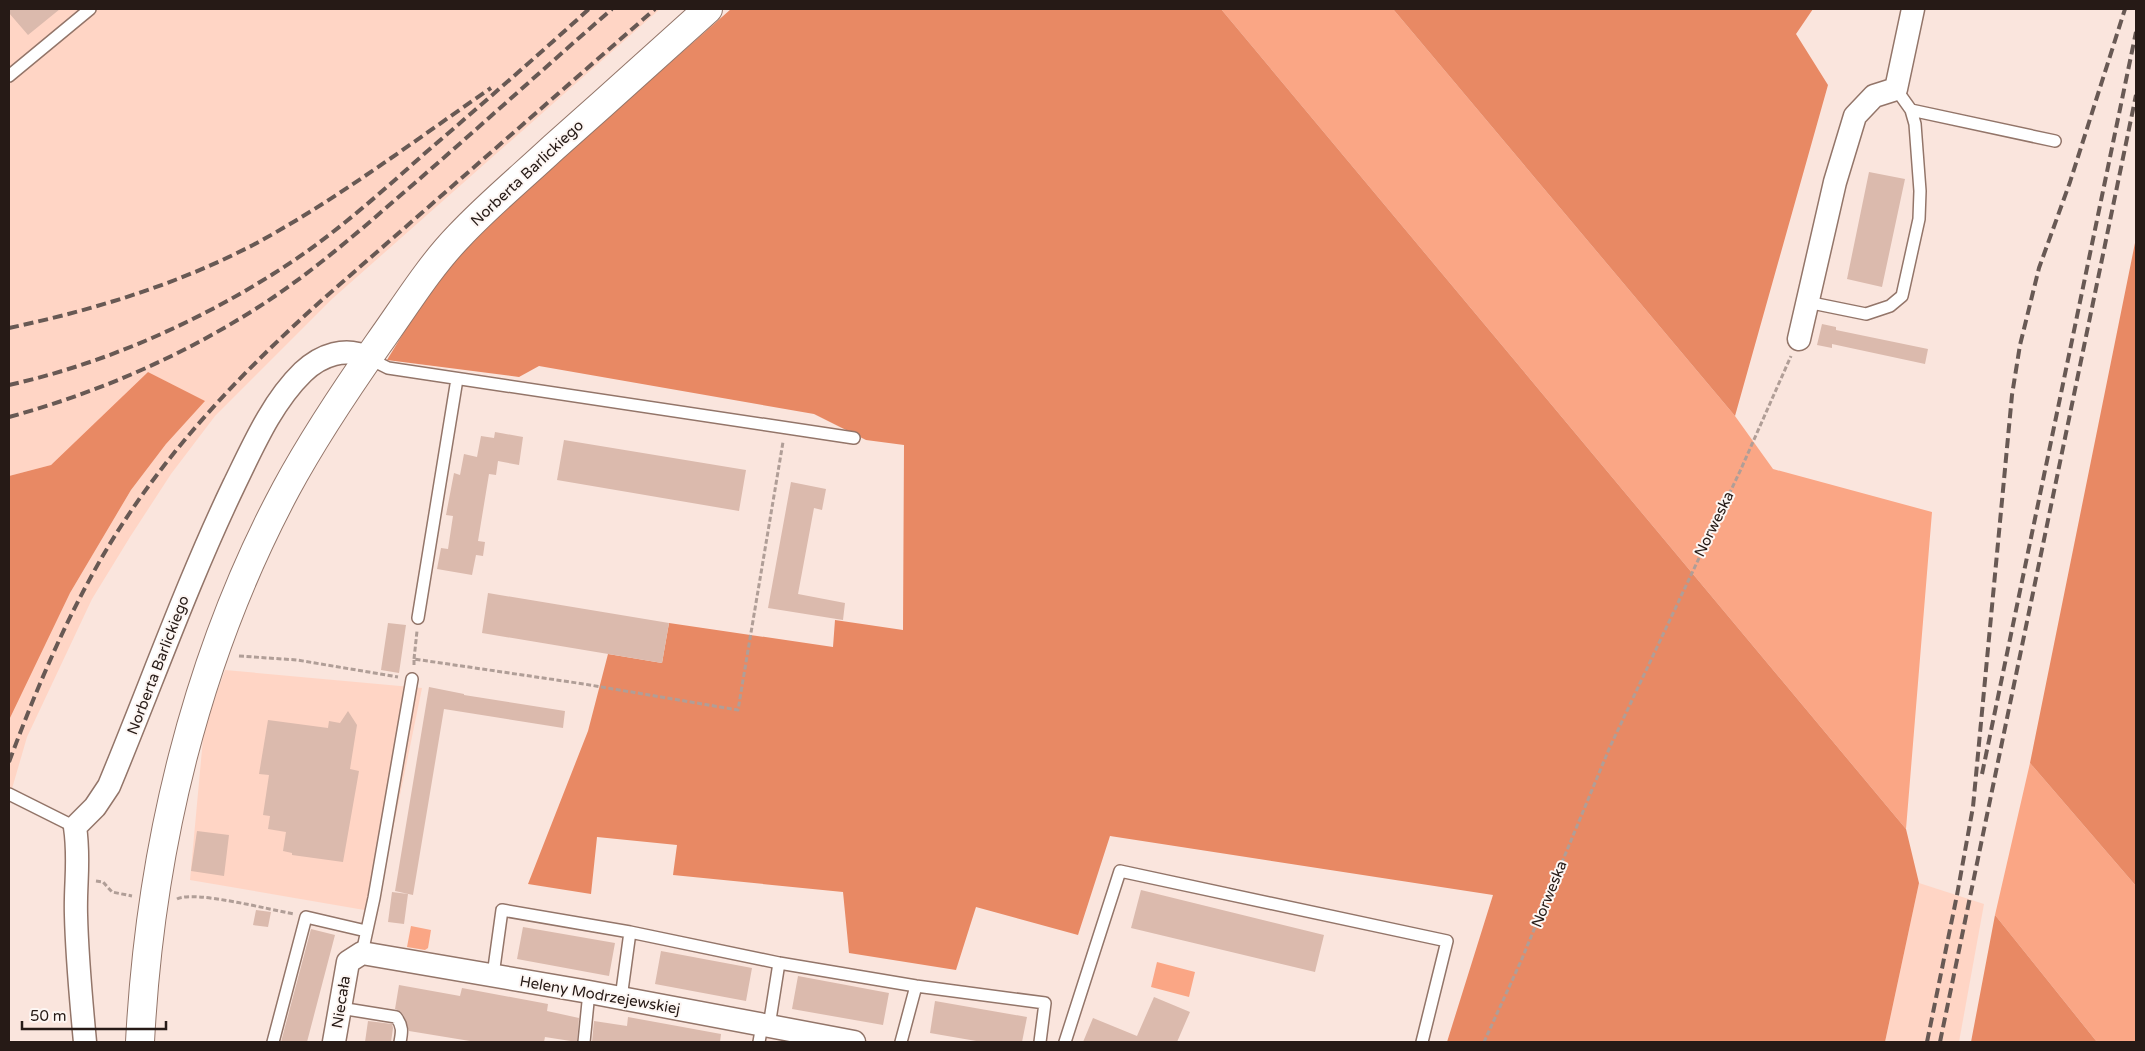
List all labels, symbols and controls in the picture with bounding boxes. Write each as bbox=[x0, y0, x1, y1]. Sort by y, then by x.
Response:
street label: Norberta Barlickiego bbox=[467, 116, 587, 230]
street label: Norweska bbox=[1690, 488, 1738, 560]
street label: Norberta Barlickiego bbox=[123, 593, 193, 737]
street label: Norweska bbox=[1527, 858, 1571, 930]
street label: Heleny Modrzejewskiej bbox=[518, 972, 682, 1018]
street label: Niecała bbox=[328, 974, 354, 1030]
scale bar bbox=[22, 998, 166, 1030]
text: 50 m bbox=[30, 1007, 67, 1025]

